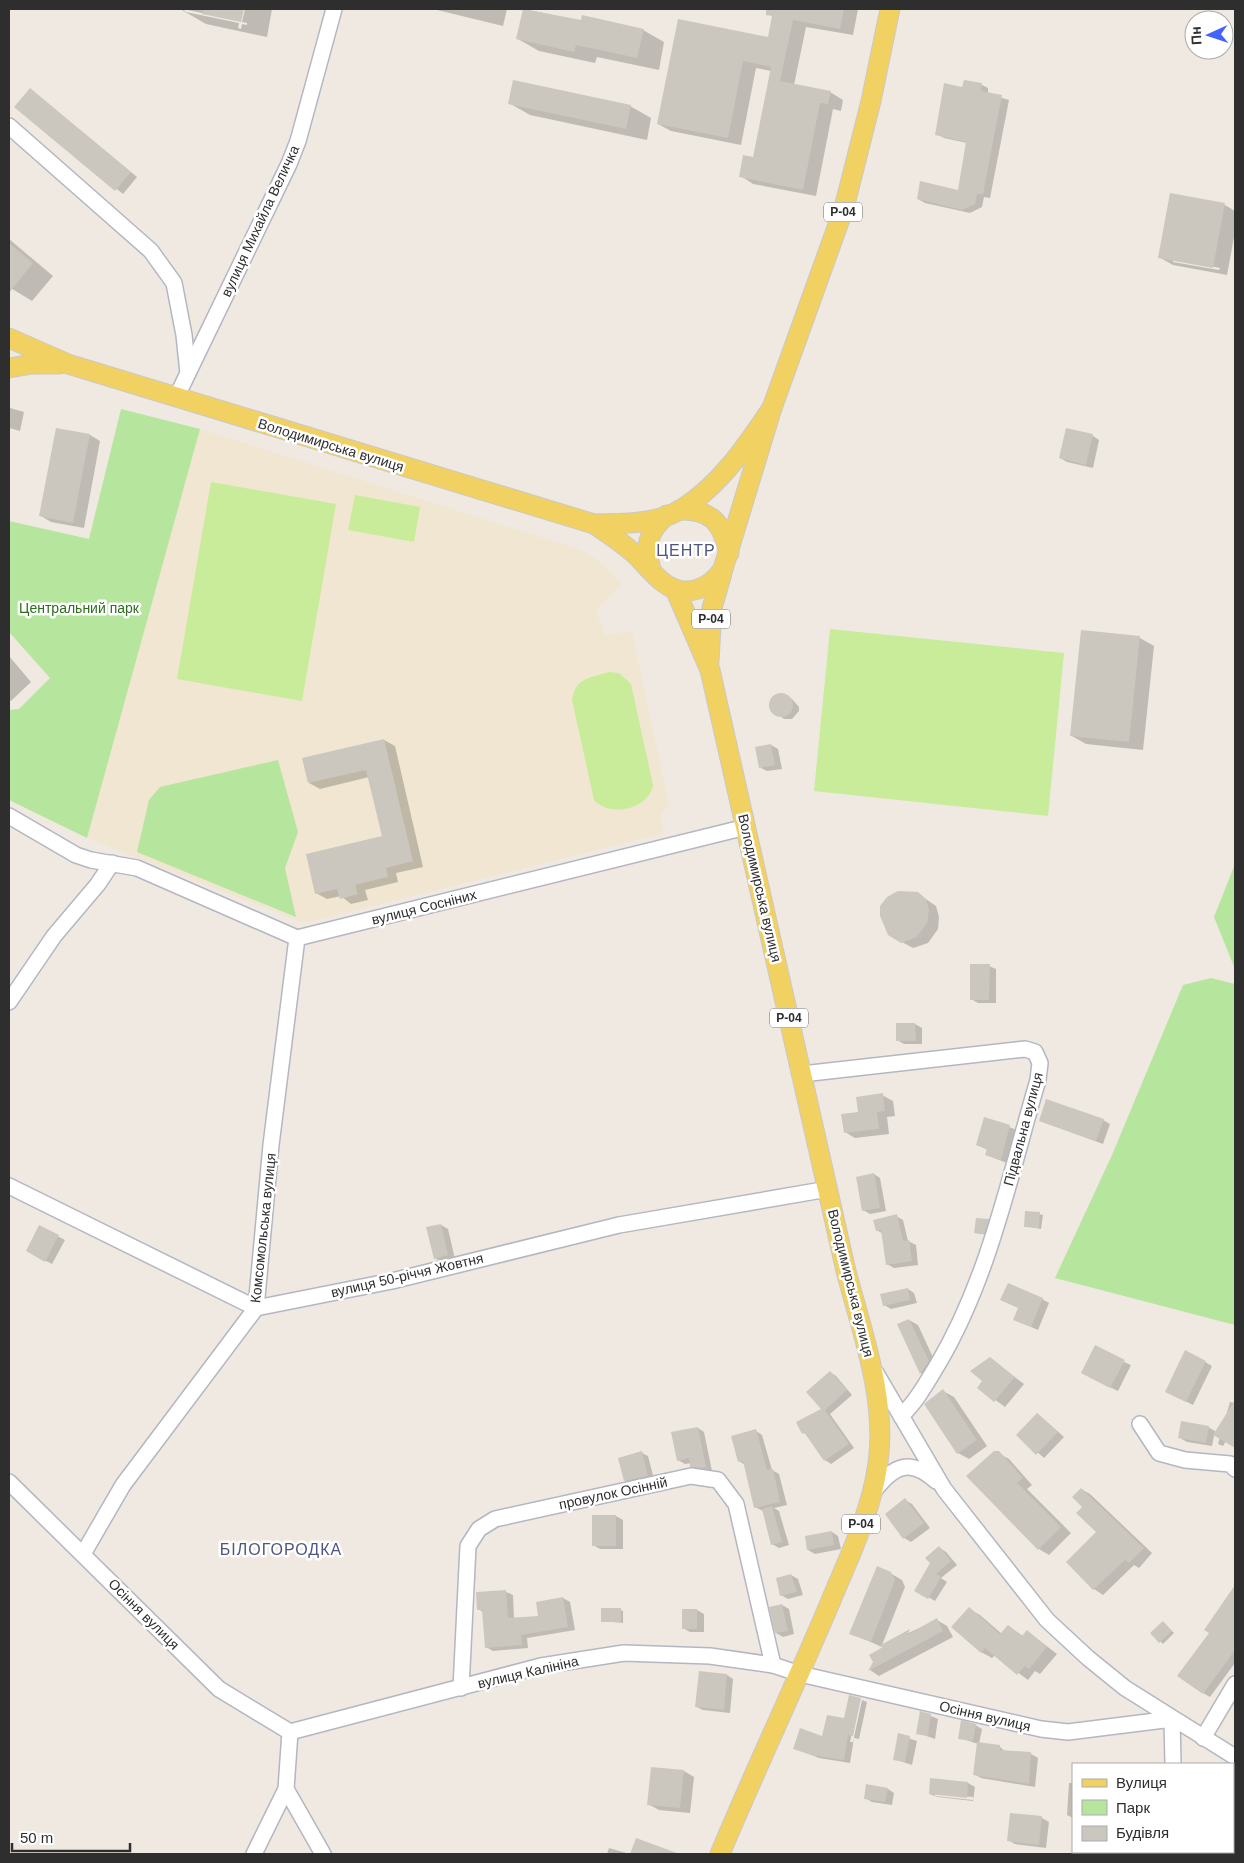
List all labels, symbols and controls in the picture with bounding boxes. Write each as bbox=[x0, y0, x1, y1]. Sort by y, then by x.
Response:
north arrow bbox=[1184, 10, 1234, 60]
text: Пн bbox=[1188, 26, 1204, 45]
street label: вулиця Михайла Величка bbox=[218, 143, 302, 299]
road number: Р-04 bbox=[824, 202, 862, 222]
street label: Володимирська вулиця bbox=[256, 415, 406, 475]
district label: ЦЕНТР bbox=[656, 542, 716, 559]
park label: Центральний парк bbox=[19, 600, 140, 616]
road number: Р-04 bbox=[692, 610, 730, 628]
street label: Володимирська вулиця bbox=[735, 812, 785, 964]
street label: вулиця Сосніних bbox=[370, 886, 478, 928]
road number: Р-04 bbox=[770, 1008, 808, 1028]
street label: Підвальна вулиця bbox=[1000, 1071, 1046, 1187]
street label: Комсомольська вулиця bbox=[247, 1152, 279, 1304]
street label: Володимирська вулиця bbox=[825, 1207, 877, 1359]
street label: вулиця 50-річчя Жовтня bbox=[329, 1250, 485, 1300]
street label: провулок Осінній bbox=[557, 1474, 669, 1512]
road number: Р-04 bbox=[842, 1515, 880, 1534]
district label: БІЛОГОРОДКА bbox=[220, 1541, 342, 1558]
street label: Осіння вулиця bbox=[105, 1575, 183, 1653]
street label: вулиця Калініна bbox=[476, 1653, 580, 1691]
street label: Осіння вулиця bbox=[938, 1698, 1032, 1734]
legend bbox=[1072, 1763, 1234, 1853]
text: Вулиця bbox=[1116, 1774, 1167, 1791]
text: Парк bbox=[1116, 1799, 1150, 1816]
scale bar bbox=[12, 1820, 130, 1852]
text: Будівля bbox=[1116, 1824, 1169, 1841]
text: 50 m bbox=[20, 1829, 53, 1846]

